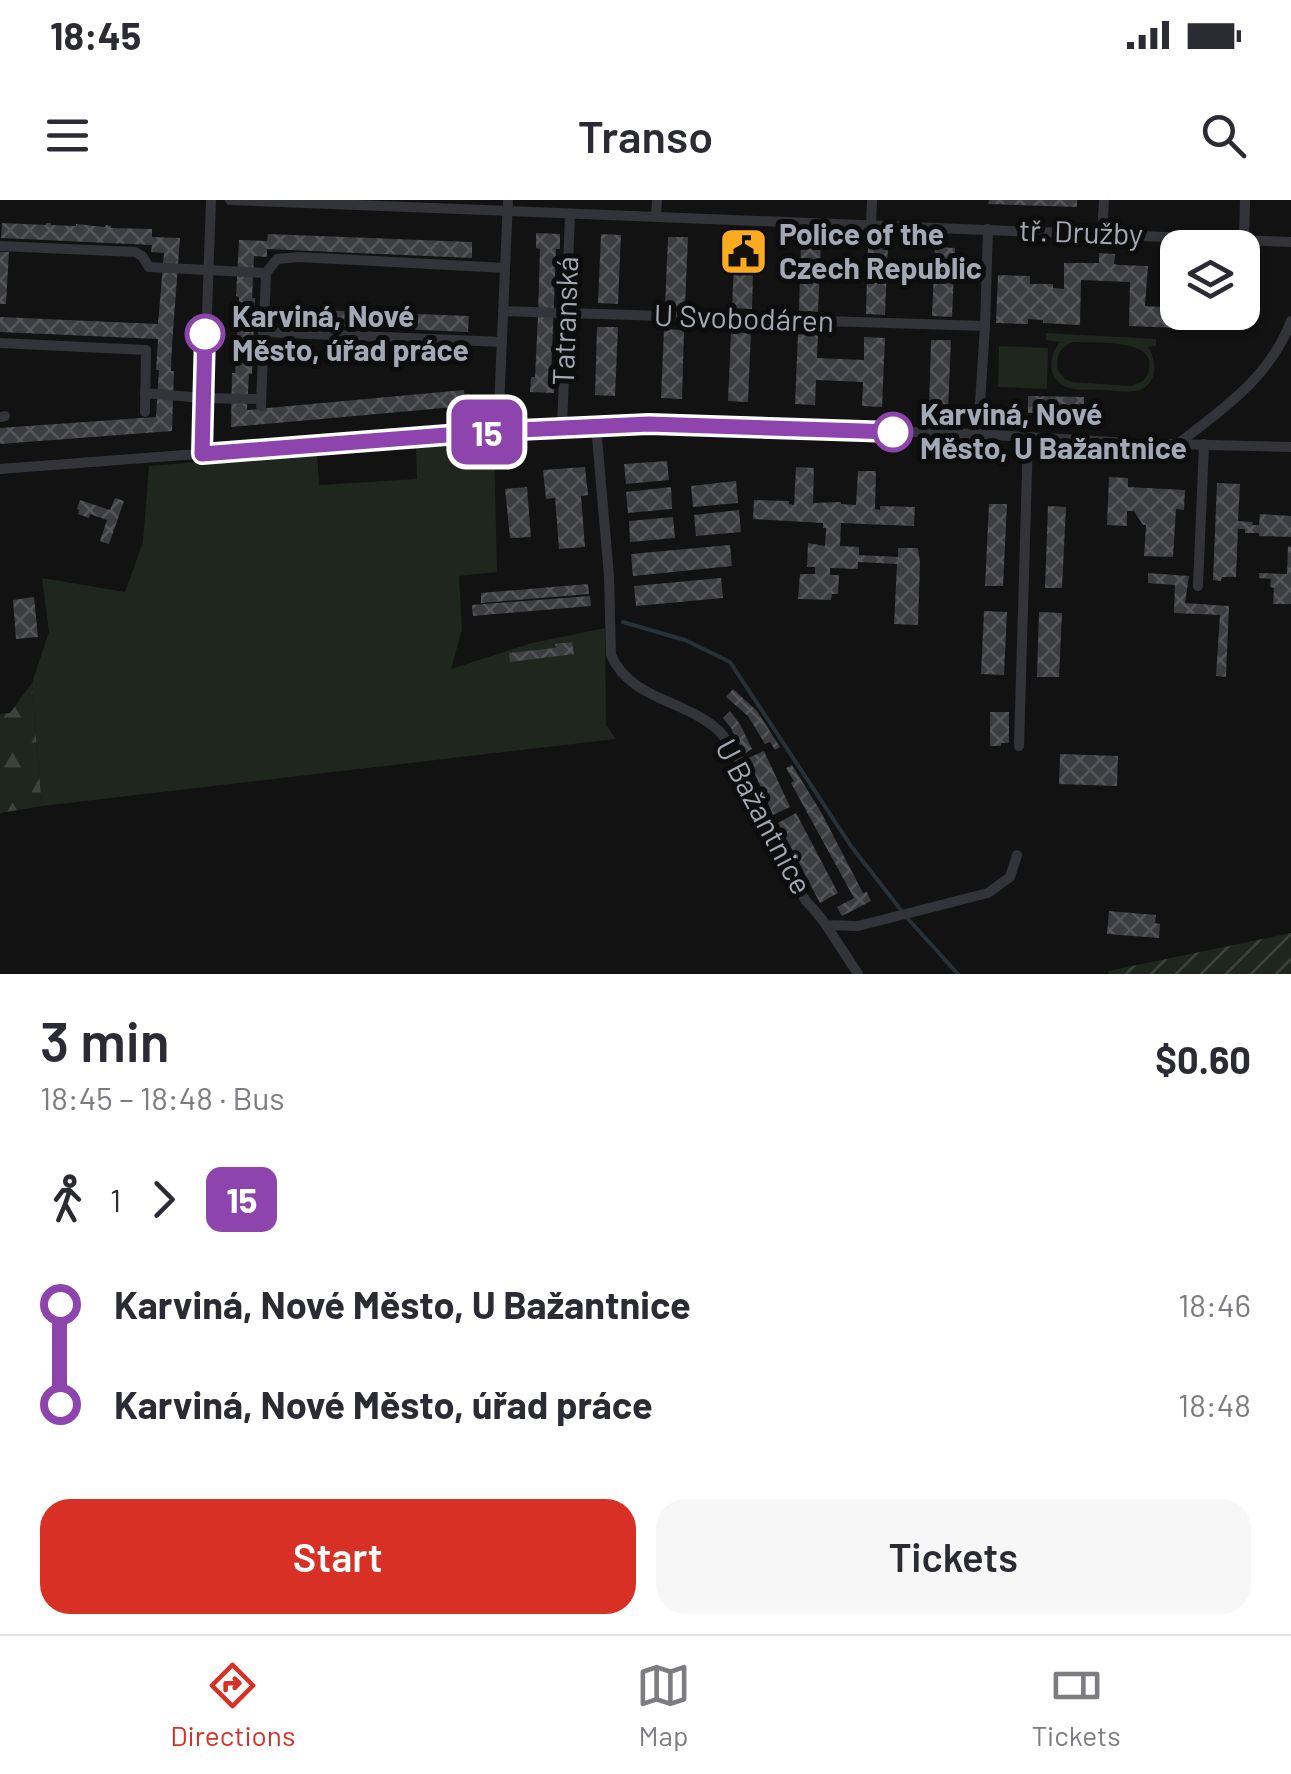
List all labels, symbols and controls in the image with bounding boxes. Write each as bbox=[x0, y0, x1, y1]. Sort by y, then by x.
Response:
text: 18:45 bbox=[50, 12, 141, 58]
icon: menu bbox=[40, 108, 95, 163]
text: Transo bbox=[578, 108, 713, 162]
icon: search bbox=[1196, 108, 1251, 163]
street label: tř. Družby bbox=[1018, 211, 1144, 251]
place label: Police of the Czech Republic bbox=[779, 215, 982, 285]
public building icon: Police of the Czech Republic bbox=[718, 226, 770, 278]
map controls bbox=[1160, 230, 1260, 330]
button: layers bbox=[1160, 230, 1260, 330]
street label: Tatranská bbox=[544, 256, 584, 386]
street label: U Svobodáren bbox=[653, 296, 835, 338]
place label: Karviná, Nové Město, úřad práce bbox=[232, 297, 469, 367]
marker: Karviná, Nové Město, úřad práce bbox=[186, 315, 224, 353]
place label: Karviná, Nové Město, U Bažantnice bbox=[920, 395, 1187, 465]
line badge: 15 bbox=[442, 400, 532, 464]
text: 15 bbox=[471, 411, 503, 453]
marker: Karviná, Nové Město, U Bažantnice bbox=[874, 413, 912, 451]
street label: U Bažantnice bbox=[709, 732, 821, 900]
text: 3 min bbox=[40, 1007, 170, 1073]
text: $0.60 bbox=[1155, 1036, 1251, 1082]
text: 18:45 – 18:48 · Bus bbox=[40, 1078, 285, 1116]
icon: walk bbox=[40, 1172, 95, 1227]
icon: forward bbox=[136, 1172, 191, 1227]
text: 15 bbox=[226, 1178, 257, 1220]
text: 1 bbox=[110, 1180, 121, 1218]
text: Karviná, Nové Město, U Bažantnice bbox=[114, 1281, 691, 1327]
text: 18:46 bbox=[1178, 1285, 1251, 1323]
text: Karviná, Nové Město, úřad práce bbox=[114, 1381, 653, 1427]
text: 18:48 bbox=[1178, 1385, 1251, 1423]
button: Start bbox=[40, 1499, 636, 1614]
button: Tickets bbox=[656, 1499, 1251, 1614]
tab: Directions bbox=[170, 1658, 295, 1752]
tab: Map bbox=[636, 1658, 691, 1752]
tab: Tickets bbox=[1032, 1658, 1121, 1752]

